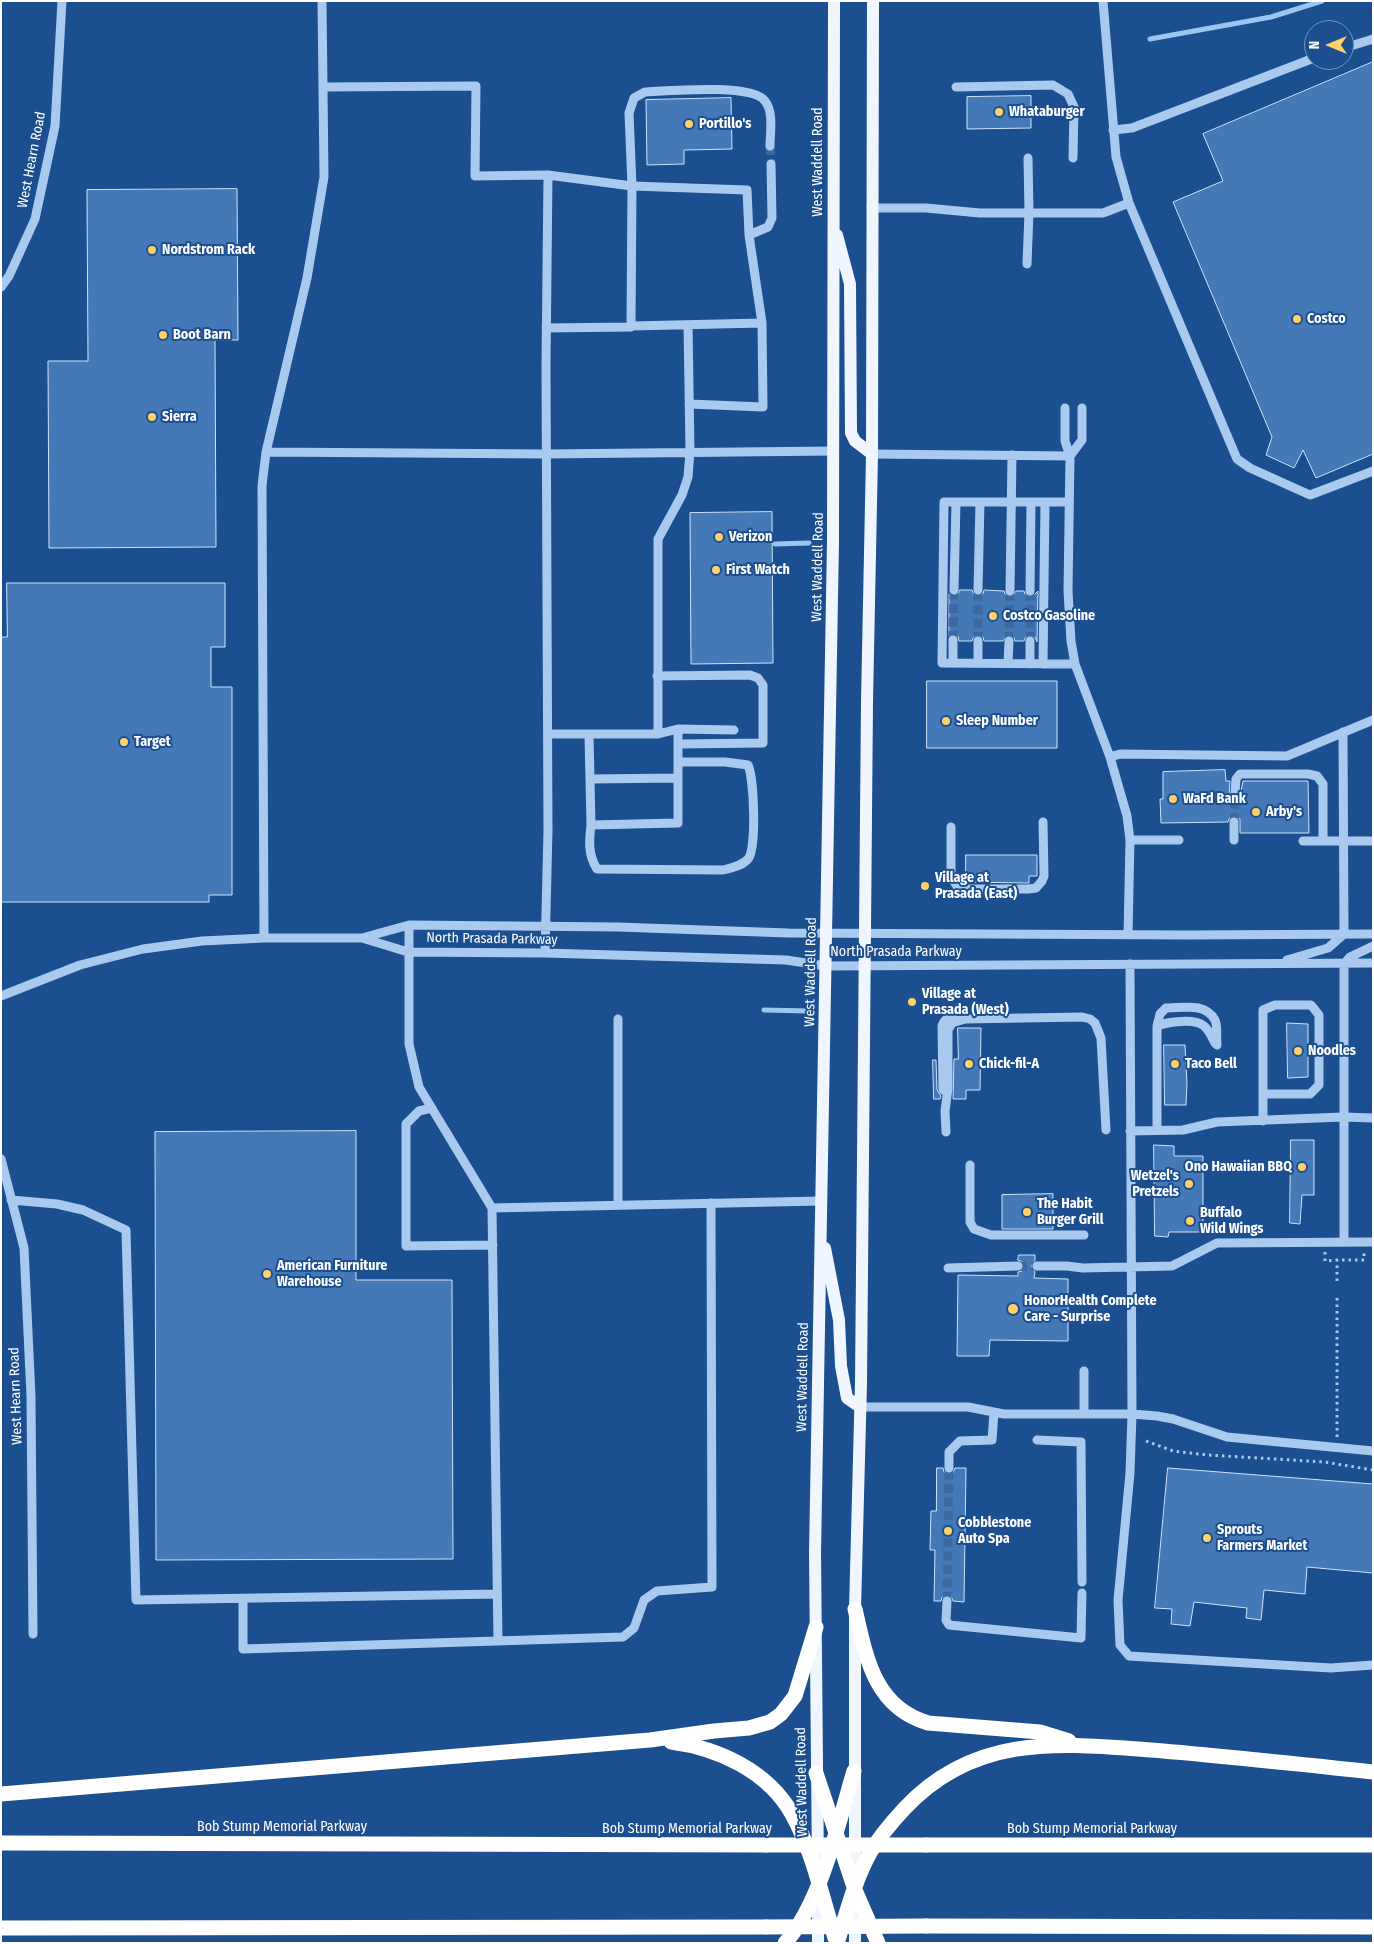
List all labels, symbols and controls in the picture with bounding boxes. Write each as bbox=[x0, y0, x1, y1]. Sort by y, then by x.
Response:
north arrow bbox=[1304, 20, 1354, 70]
text: N bbox=[1306, 41, 1323, 49]
place label: Whataburger bbox=[1009, 104, 1085, 120]
marker: Whataburger bbox=[993, 106, 1005, 118]
street label: West Waddell Road bbox=[810, 107, 826, 217]
street label: West Hearn Road bbox=[14, 110, 50, 210]
place label: Portillo's bbox=[699, 116, 751, 132]
marker: Portillo's bbox=[683, 118, 695, 130]
place label: Nordstrom Rack bbox=[162, 242, 255, 258]
marker: Nordstrom Rack bbox=[146, 244, 158, 256]
place label: Costco bbox=[1307, 311, 1346, 327]
marker: Costco bbox=[1291, 313, 1303, 325]
place label: Boot Barn bbox=[173, 327, 231, 343]
marker: Boot Barn bbox=[157, 329, 169, 341]
place label: Sierra bbox=[162, 409, 197, 425]
marker: Sierra bbox=[146, 411, 158, 423]
street label: West Waddell Road bbox=[809, 512, 827, 622]
place label: Verizon bbox=[729, 529, 772, 545]
marker: Verizon bbox=[713, 531, 725, 543]
place label: First Watch bbox=[726, 562, 790, 578]
marker: First Watch bbox=[710, 564, 722, 576]
place label: Costco Gasoline bbox=[1003, 608, 1095, 624]
marker: Costco Gasoline bbox=[987, 610, 999, 622]
place label: Sleep Number bbox=[956, 713, 1038, 729]
marker: Sleep Number bbox=[940, 715, 952, 727]
place label: Target bbox=[134, 734, 171, 750]
marker: Target bbox=[118, 736, 130, 748]
place label: WaFd Bank bbox=[1183, 791, 1246, 807]
marker: WaFd Bank bbox=[1167, 793, 1179, 805]
place label: Arby's bbox=[1266, 804, 1302, 820]
marker: Arby's bbox=[1250, 806, 1262, 818]
place label: Village at Prasada (East) bbox=[935, 870, 1017, 902]
marker: Village at Prasada (East) bbox=[919, 880, 931, 892]
street label: West Waddell Road bbox=[802, 917, 820, 1027]
street label: North Prasada Parkway bbox=[426, 929, 558, 949]
street label: North Prasada Parkway bbox=[830, 944, 962, 960]
place label: Village at Prasada (West) bbox=[922, 986, 1009, 1019]
marker: Village at Prasada (West) bbox=[906, 996, 918, 1008]
place label: Noodles bbox=[1308, 1043, 1356, 1059]
marker: Noodles bbox=[1292, 1045, 1304, 1057]
place label: Chick-fil-A bbox=[979, 1056, 1039, 1072]
place label: Taco Bell bbox=[1185, 1056, 1237, 1072]
marker: Chick-fil-A bbox=[963, 1058, 975, 1070]
marker: Taco Bell bbox=[1169, 1058, 1181, 1070]
place label: Ono Hawaiian BBQ bbox=[1185, 1159, 1292, 1175]
marker: Ono Hawaiian BBQ bbox=[1296, 1161, 1308, 1173]
place label: Wetzel's Pretzels bbox=[1131, 1168, 1179, 1200]
marker: Wetzel's Pretzels bbox=[1183, 1178, 1195, 1190]
place label: The Habit Burger Grill bbox=[1037, 1196, 1104, 1228]
place label: Buffalo Wild Wings bbox=[1200, 1205, 1263, 1238]
marker: The Habit Burger Grill bbox=[1021, 1206, 1033, 1218]
marker: Buffalo Wild Wings bbox=[1184, 1215, 1196, 1227]
place label: American Furniture Warehouse bbox=[277, 1258, 387, 1290]
marker: American Furniture Warehouse bbox=[261, 1268, 273, 1280]
place label: HonorHealth Complete Care - Surprise bbox=[1024, 1293, 1157, 1325]
marker: HonorHealth Complete Care - Surprise bbox=[1006, 1302, 1020, 1316]
street label: West Waddell Road bbox=[794, 1322, 812, 1432]
street label: West Hearn Road bbox=[6, 1347, 26, 1445]
place label: Cobblestone Auto Spa bbox=[958, 1515, 1031, 1548]
place label: Sprouts Farmers Market bbox=[1217, 1522, 1307, 1554]
marker: Cobblestone Auto Spa bbox=[942, 1525, 954, 1537]
marker: Sprouts Farmers Market bbox=[1201, 1532, 1213, 1544]
street label: West Waddell Road bbox=[793, 1727, 811, 1837]
street label: Bob Stump Memorial Parkway bbox=[197, 1819, 367, 1835]
street label: Bob Stump Memorial Parkway bbox=[602, 1821, 772, 1837]
street label: Bob Stump Memorial Parkway bbox=[1007, 1821, 1177, 1837]

